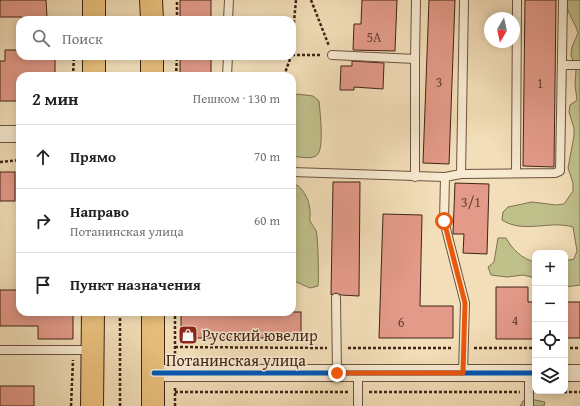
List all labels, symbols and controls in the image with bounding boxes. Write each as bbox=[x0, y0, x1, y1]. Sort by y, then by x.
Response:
north arrow bbox=[484, 12, 520, 48]
search box bbox=[16, 16, 296, 60]
icon: search bbox=[30, 27, 52, 49]
house number: 5А bbox=[366, 27, 382, 47]
text: Поиск bbox=[62, 28, 103, 49]
house number: 3 bbox=[436, 72, 442, 92]
house number: 1 bbox=[537, 73, 543, 93]
text: 2 мин bbox=[32, 86, 78, 111]
text: Пешком · 130 m bbox=[193, 89, 280, 108]
icon: ahead bbox=[32, 146, 54, 168]
text: Прямо bbox=[70, 146, 116, 167]
text: 70 m bbox=[254, 147, 280, 166]
house number: 3/1 bbox=[461, 192, 481, 212]
text: Направо bbox=[70, 201, 129, 222]
icon: right bbox=[32, 210, 54, 232]
text: 60 m bbox=[254, 211, 280, 230]
route start bbox=[435, 212, 453, 230]
text: Потанинская улица bbox=[70, 222, 184, 241]
map controls bbox=[532, 250, 568, 394]
button: + bbox=[532, 250, 568, 286]
icon: arrive bbox=[32, 274, 54, 296]
text: Пункт назначения bbox=[70, 274, 201, 295]
button: − bbox=[532, 286, 568, 322]
house number: 4 bbox=[512, 310, 519, 330]
house number: 6 bbox=[398, 312, 405, 332]
button: locate bbox=[532, 322, 568, 358]
place label: Русский ювелир bbox=[202, 323, 318, 347]
shop icon: Русский ювелир bbox=[177, 324, 199, 346]
street label: Потанинская улица bbox=[166, 348, 306, 372]
button: layers bbox=[532, 358, 568, 394]
route end bbox=[328, 364, 346, 382]

